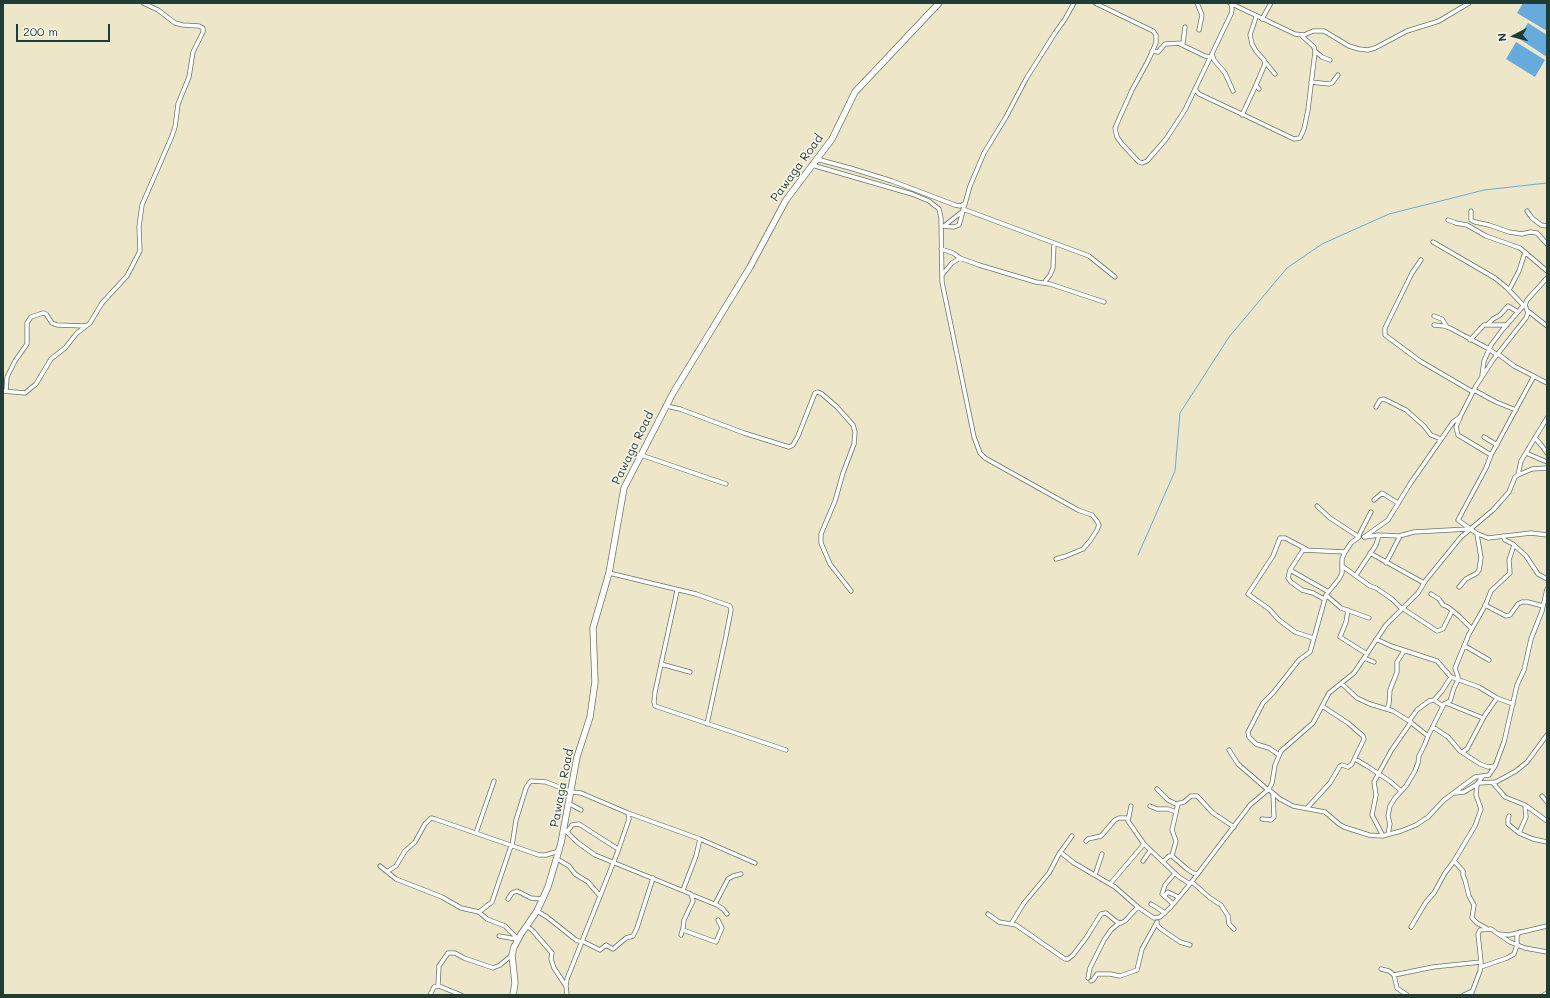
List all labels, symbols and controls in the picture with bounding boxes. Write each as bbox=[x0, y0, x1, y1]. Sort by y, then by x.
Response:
scale bar bbox=[18, 16, 112, 42]
north arrow bbox=[1494, 16, 1534, 56]
text: 200 m bbox=[23, 23, 58, 39]
text: N bbox=[1494, 32, 1509, 42]
street label: Pawaga Road bbox=[768, 132, 826, 204]
street label: Pawaga Road bbox=[609, 409, 657, 487]
street label: Pawaga Road bbox=[547, 747, 577, 829]

